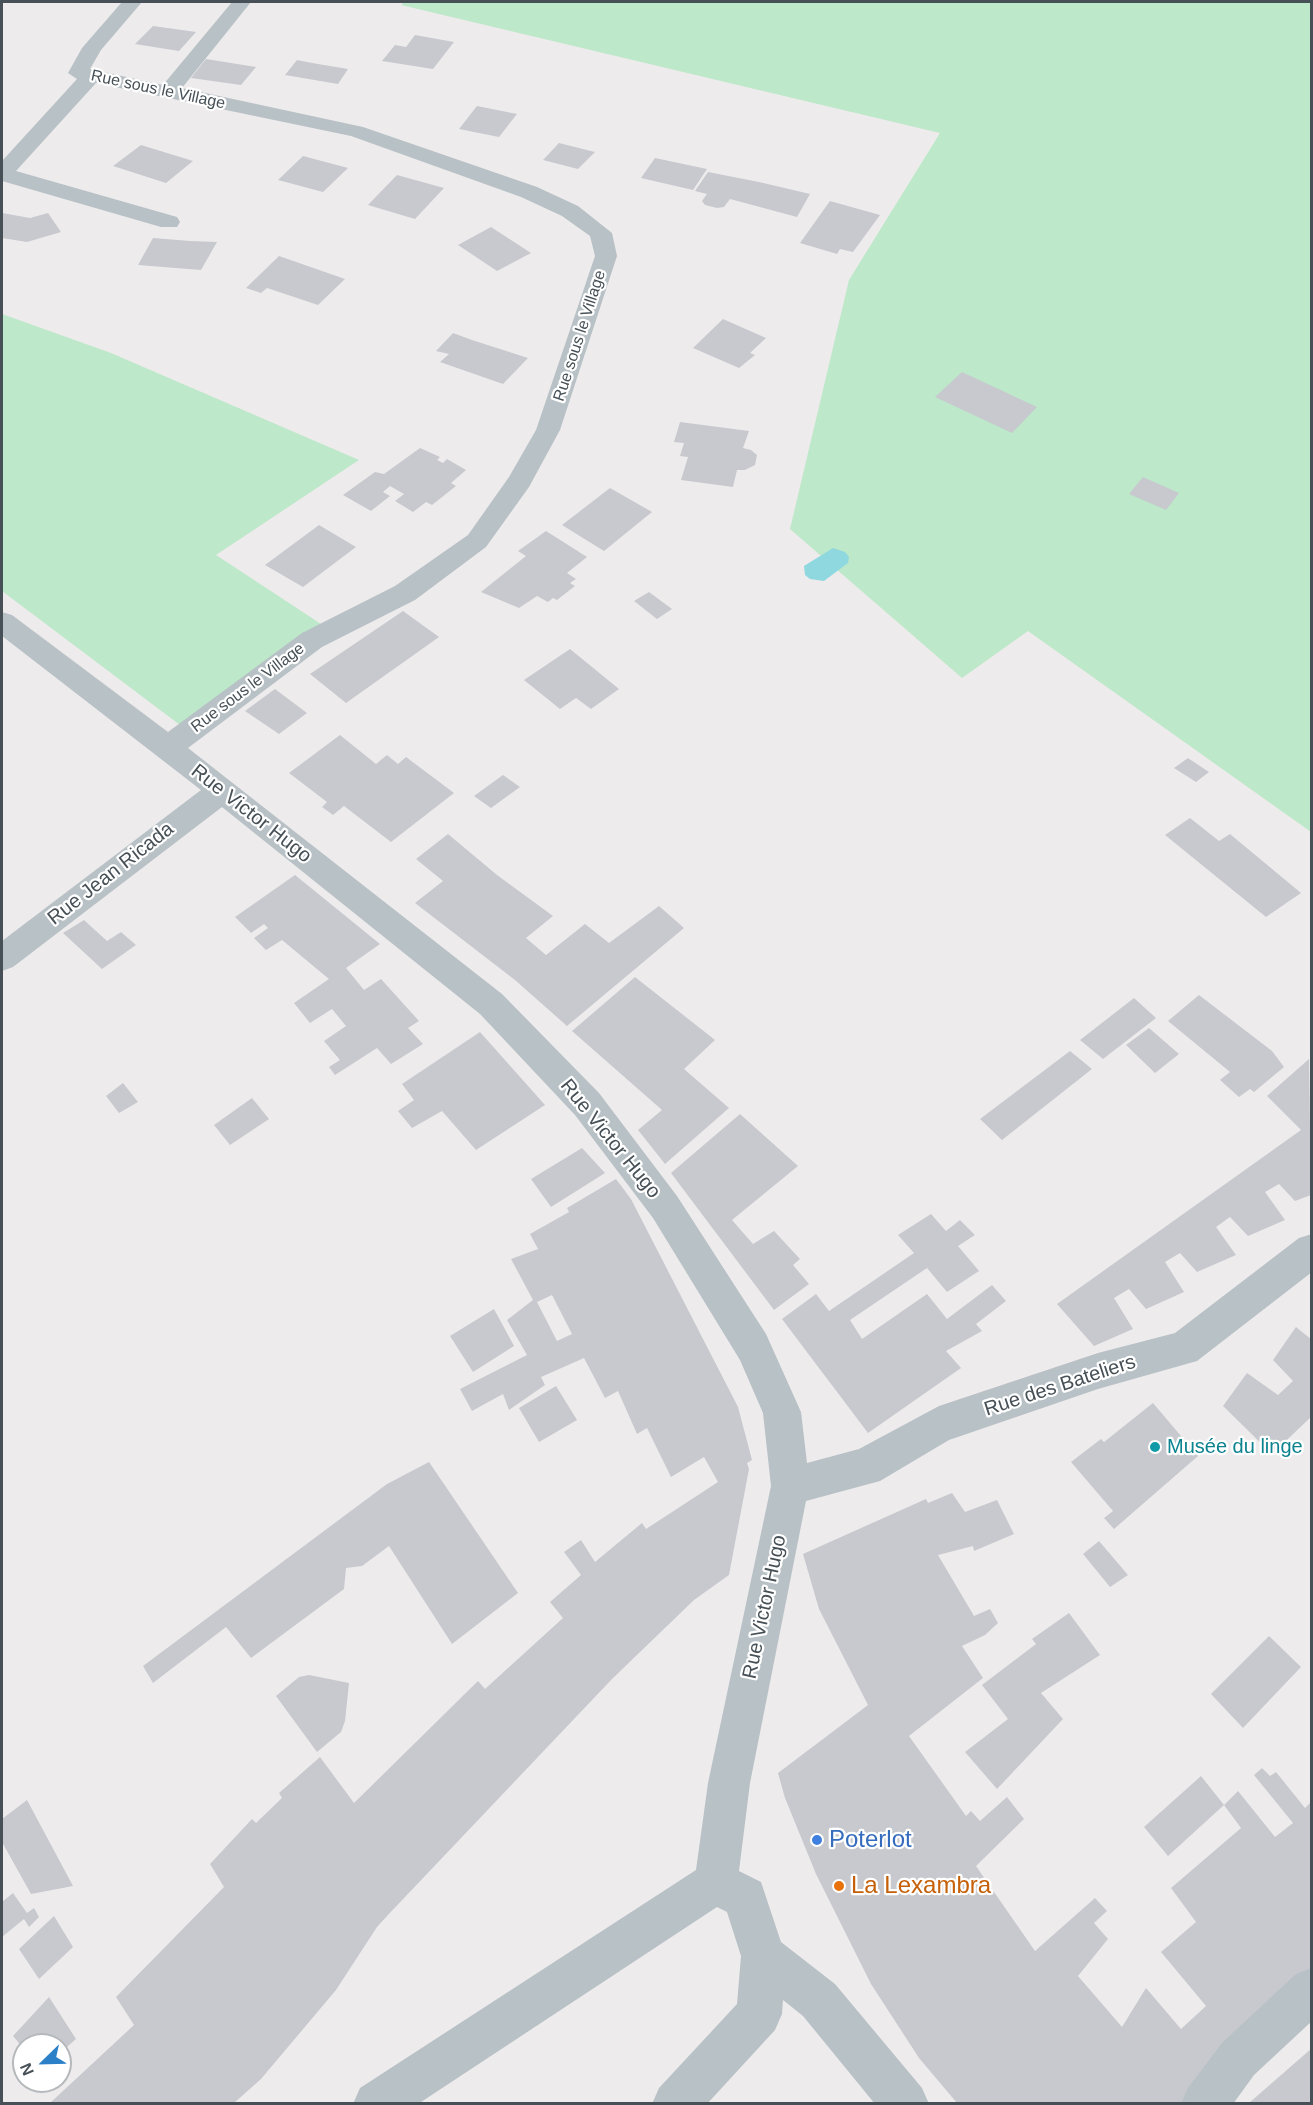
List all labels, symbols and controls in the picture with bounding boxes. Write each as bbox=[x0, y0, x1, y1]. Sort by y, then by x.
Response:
street label: Rue sous le Village bbox=[89, 66, 227, 114]
street label: Rue sous le Village bbox=[550, 268, 610, 404]
street label: Rue sous le Village bbox=[188, 639, 308, 737]
street label: Rue Victor Hugo bbox=[186, 759, 316, 869]
street label: Rue Jean Ricada bbox=[43, 817, 179, 931]
street label: Rue Victor Hugo bbox=[555, 1075, 665, 1203]
street label: Rue des Bateliers bbox=[981, 1350, 1139, 1422]
place label: Musée du linge bbox=[1167, 1435, 1303, 1459]
marker: Musée du linge bbox=[1148, 1440, 1162, 1454]
street label: Rue Victor Hugo bbox=[738, 1533, 792, 1681]
place label: Poterlot bbox=[829, 1826, 912, 1854]
marker: Poterlot bbox=[810, 1833, 824, 1847]
place label: La Lexambra bbox=[851, 1872, 991, 1900]
marker: La Lexambra bbox=[832, 1879, 846, 1893]
north arrow bbox=[12, 2033, 72, 2093]
text: N bbox=[17, 2061, 37, 2078]

